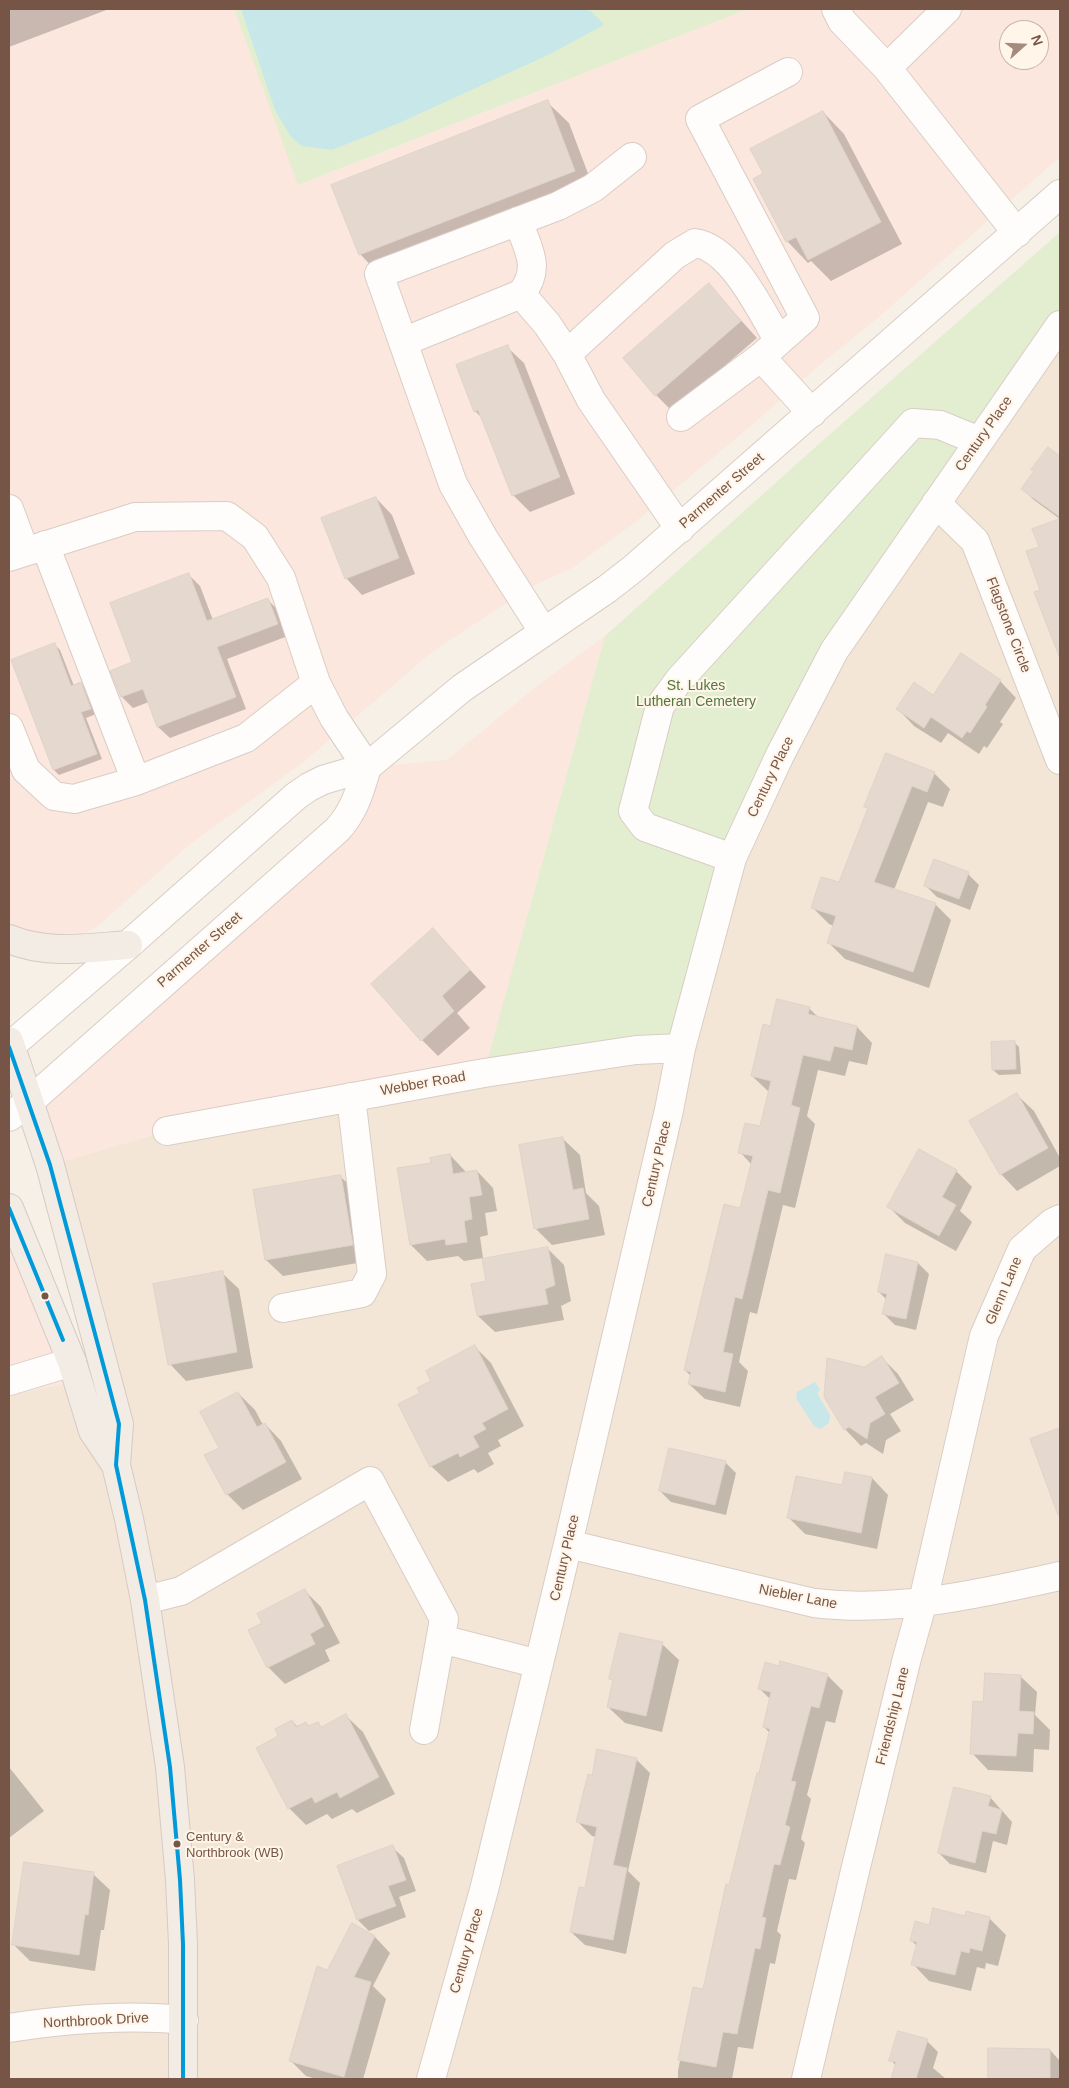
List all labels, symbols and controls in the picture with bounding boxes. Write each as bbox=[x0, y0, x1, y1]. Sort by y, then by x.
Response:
north arrow bbox=[999, 20, 1049, 70]
text: N bbox=[1028, 33, 1046, 48]
street label: Century Place bbox=[952, 393, 1016, 475]
street label: Parmenter Street bbox=[676, 450, 768, 532]
street label: Flagstone Circle bbox=[982, 575, 1034, 675]
park label: St. Lukes Lutheran Cemetery bbox=[636, 678, 756, 710]
street label: Century Place bbox=[744, 734, 798, 820]
street label: Parmenter Street bbox=[154, 909, 246, 991]
street label: Webber Road bbox=[379, 1068, 467, 1100]
street label: Century Place bbox=[639, 1119, 675, 1209]
street label: Glenn Lane bbox=[982, 1254, 1026, 1328]
unlabelled marker bbox=[40, 1291, 50, 1301]
street label: Century Place bbox=[547, 1513, 583, 1603]
street label: Niebler Lane bbox=[757, 1581, 839, 1613]
street label: Friendship Lane bbox=[873, 1665, 913, 1767]
place label: Century & Northbrook (WB) bbox=[186, 1829, 284, 1860]
marker: Century & Northbrook (WB) bbox=[172, 1839, 182, 1849]
street label: Century Place bbox=[447, 1906, 487, 1996]
street label: Northbrook Drive bbox=[43, 2010, 149, 2032]

